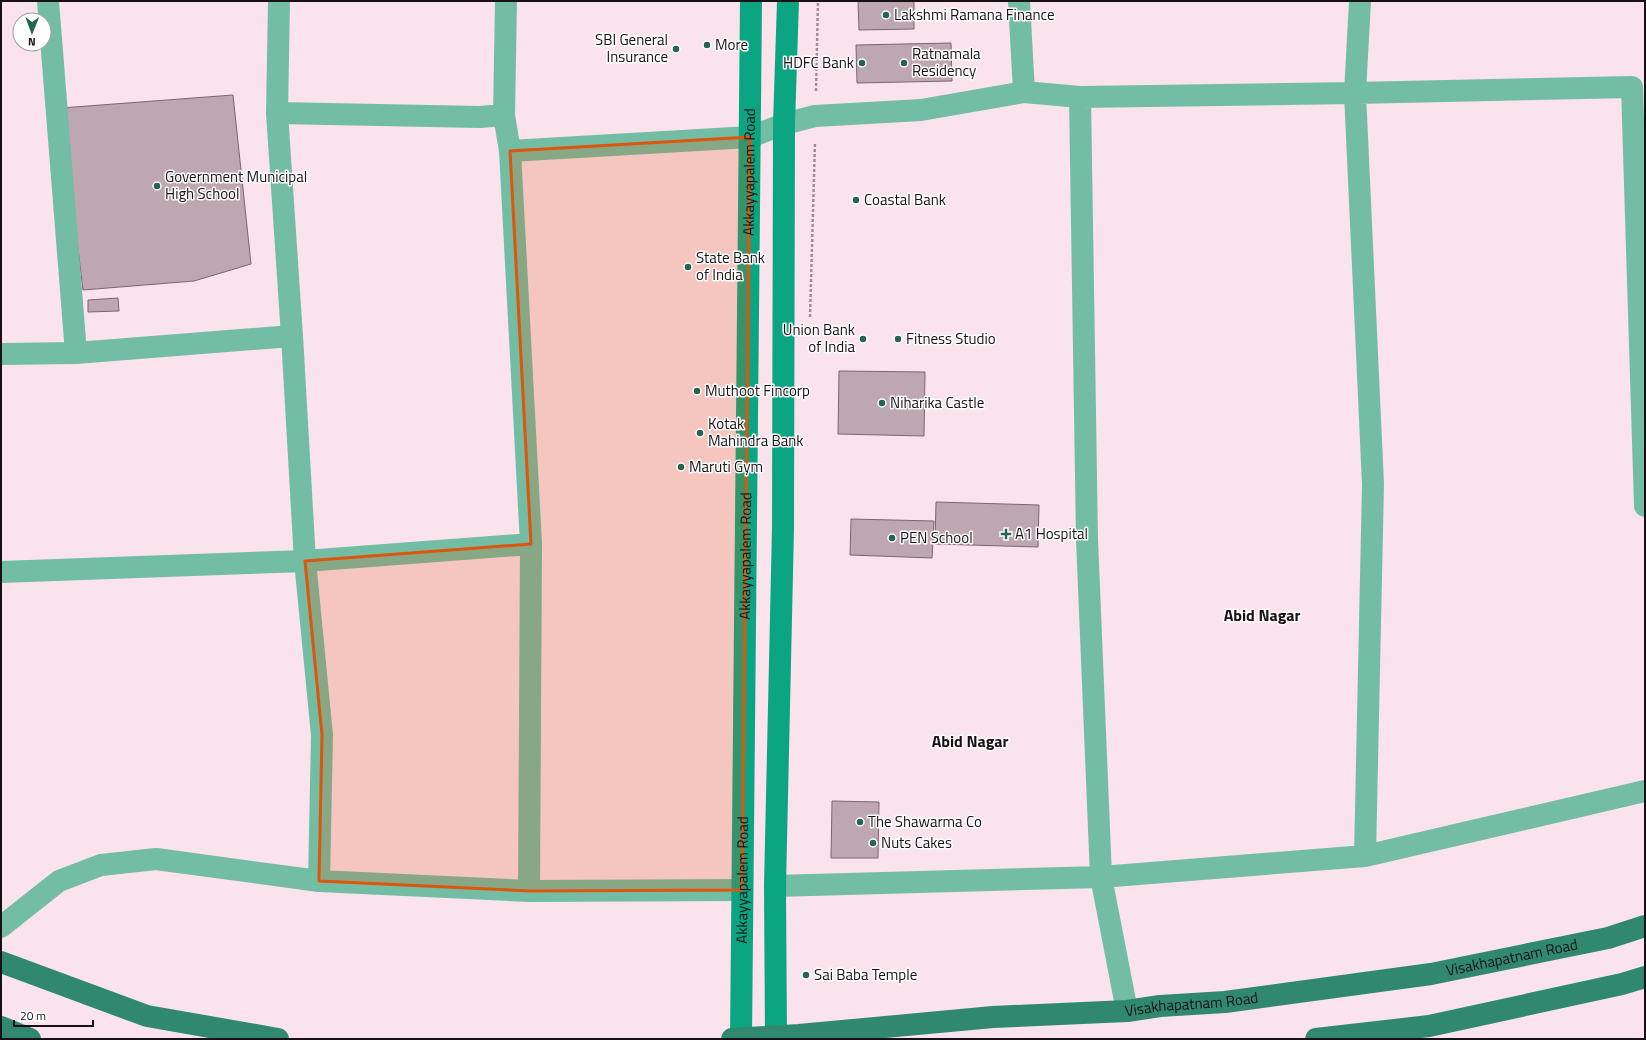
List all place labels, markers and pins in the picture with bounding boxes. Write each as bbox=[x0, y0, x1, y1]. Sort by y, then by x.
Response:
place label: Lakshmi Ramana Finance bbox=[894, 3, 1055, 26]
marker: Lakshmi Ramana Finance bbox=[881, 10, 891, 20]
place label: SBI General Insurance bbox=[595, 28, 668, 68]
place label: More bbox=[715, 33, 748, 56]
marker: More bbox=[702, 40, 712, 50]
place label: Ratnamala Residency bbox=[912, 42, 981, 82]
marker: SBI General Insurance bbox=[671, 44, 681, 54]
place label: HDFC Bank bbox=[783, 51, 854, 74]
marker: HDFC Bank bbox=[857, 58, 867, 68]
marker: Ratnamala Residency bbox=[899, 58, 909, 68]
place label: Government Municipal High School bbox=[165, 165, 307, 205]
marker: Government Municipal High School bbox=[152, 181, 162, 191]
place label: Coastal Bank bbox=[864, 188, 946, 211]
marker: Coastal Bank bbox=[851, 195, 861, 205]
place label: State Bank of India bbox=[696, 246, 765, 286]
marker: State Bank of India bbox=[683, 262, 693, 272]
place label: Union Bank of India bbox=[783, 318, 855, 358]
place label: Fitness Studio bbox=[906, 327, 996, 350]
marker: Union Bank of India bbox=[858, 334, 868, 344]
marker: Fitness Studio bbox=[893, 334, 903, 344]
place label: Muthoot Fincorp bbox=[705, 379, 810, 402]
marker: Muthoot Fincorp bbox=[692, 386, 702, 396]
place label: Niharika Castle bbox=[890, 391, 984, 414]
marker: Niharika Castle bbox=[877, 398, 887, 408]
place label: Kotak Mahindra Bank bbox=[708, 412, 803, 452]
marker: Kotak Mahindra Bank bbox=[695, 428, 705, 438]
place label: Maruti Gym bbox=[689, 455, 763, 478]
marker: Maruti Gym bbox=[676, 462, 686, 472]
place label: A1 Hospital bbox=[1015, 522, 1088, 545]
place label: PEN School bbox=[900, 526, 973, 549]
marker: A1 Hospital bbox=[1000, 528, 1012, 540]
marker: PEN School bbox=[887, 533, 897, 543]
place label: The Shawarma Co bbox=[868, 810, 982, 833]
marker: The Shawarma Co bbox=[855, 817, 865, 827]
place label: Nuts Cakes bbox=[881, 831, 952, 854]
marker: Nuts Cakes bbox=[868, 838, 878, 848]
place label: Sai Baba Temple bbox=[814, 963, 917, 986]
marker: Sai Baba Temple bbox=[801, 970, 811, 980]

